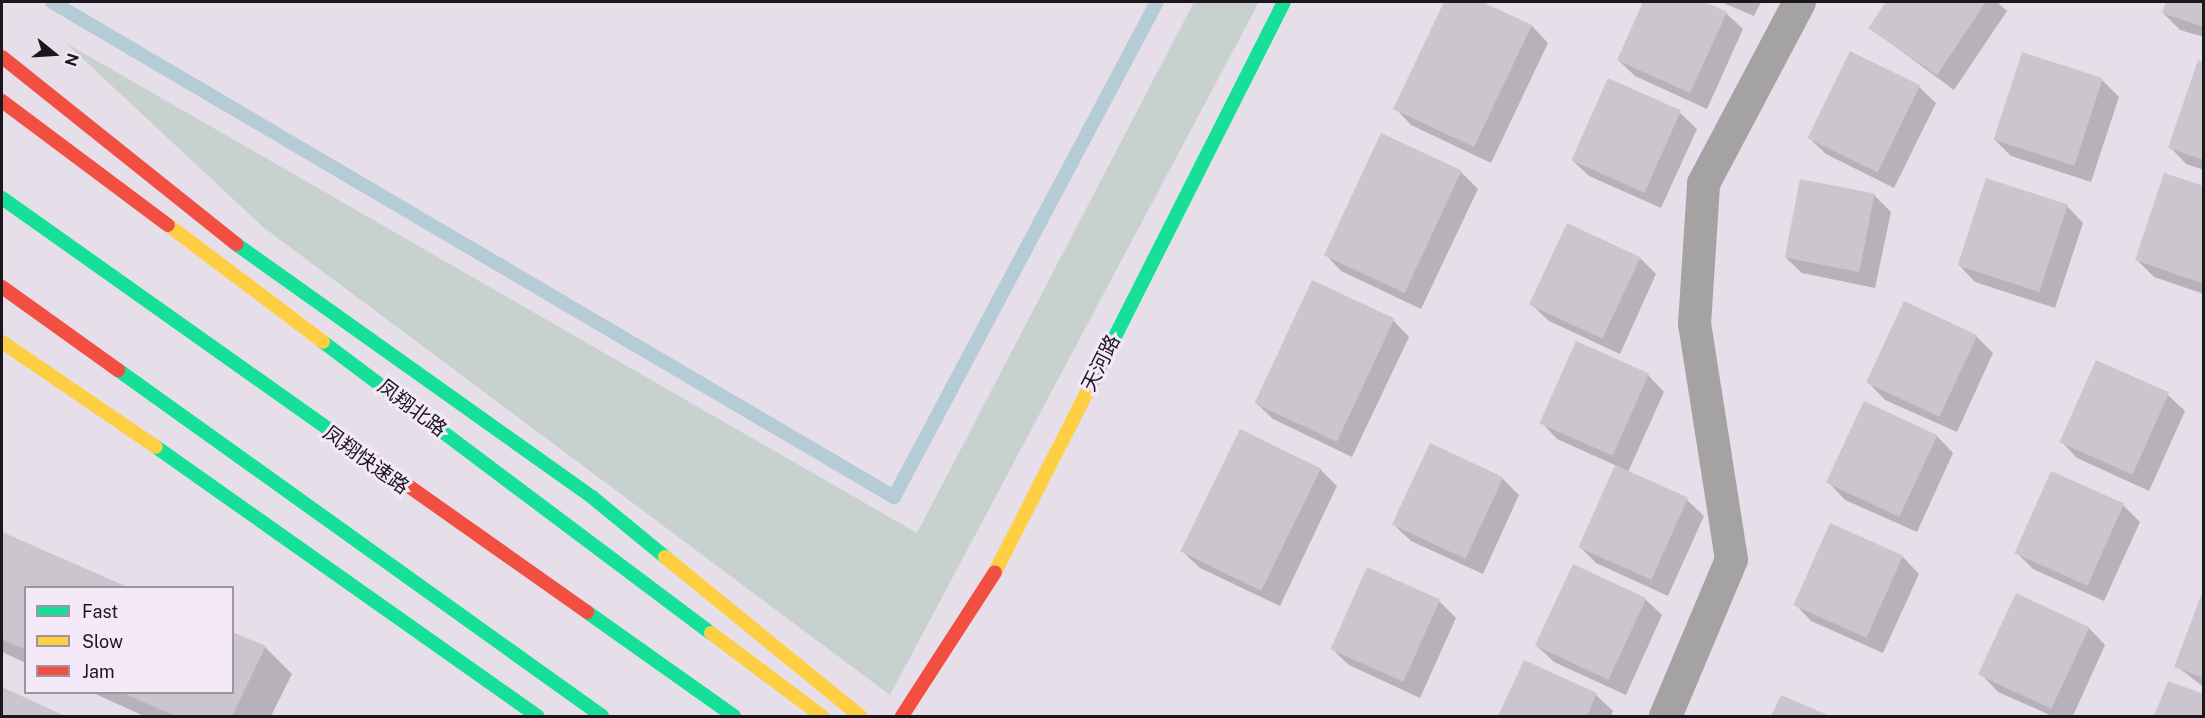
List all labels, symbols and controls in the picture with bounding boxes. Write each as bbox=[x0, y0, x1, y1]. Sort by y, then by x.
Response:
north arrow bbox=[24, 24, 84, 84]
text: N bbox=[61, 51, 83, 69]
street label: 天河路 bbox=[1077, 331, 1125, 395]
street label: 凤翔北路 bbox=[373, 374, 451, 442]
street label: 凤翔快速路 bbox=[318, 421, 414, 499]
legend bbox=[24, 586, 234, 694]
text: Fast bbox=[82, 601, 118, 622]
text: Slow bbox=[82, 631, 123, 652]
text: Jam bbox=[82, 661, 115, 682]

